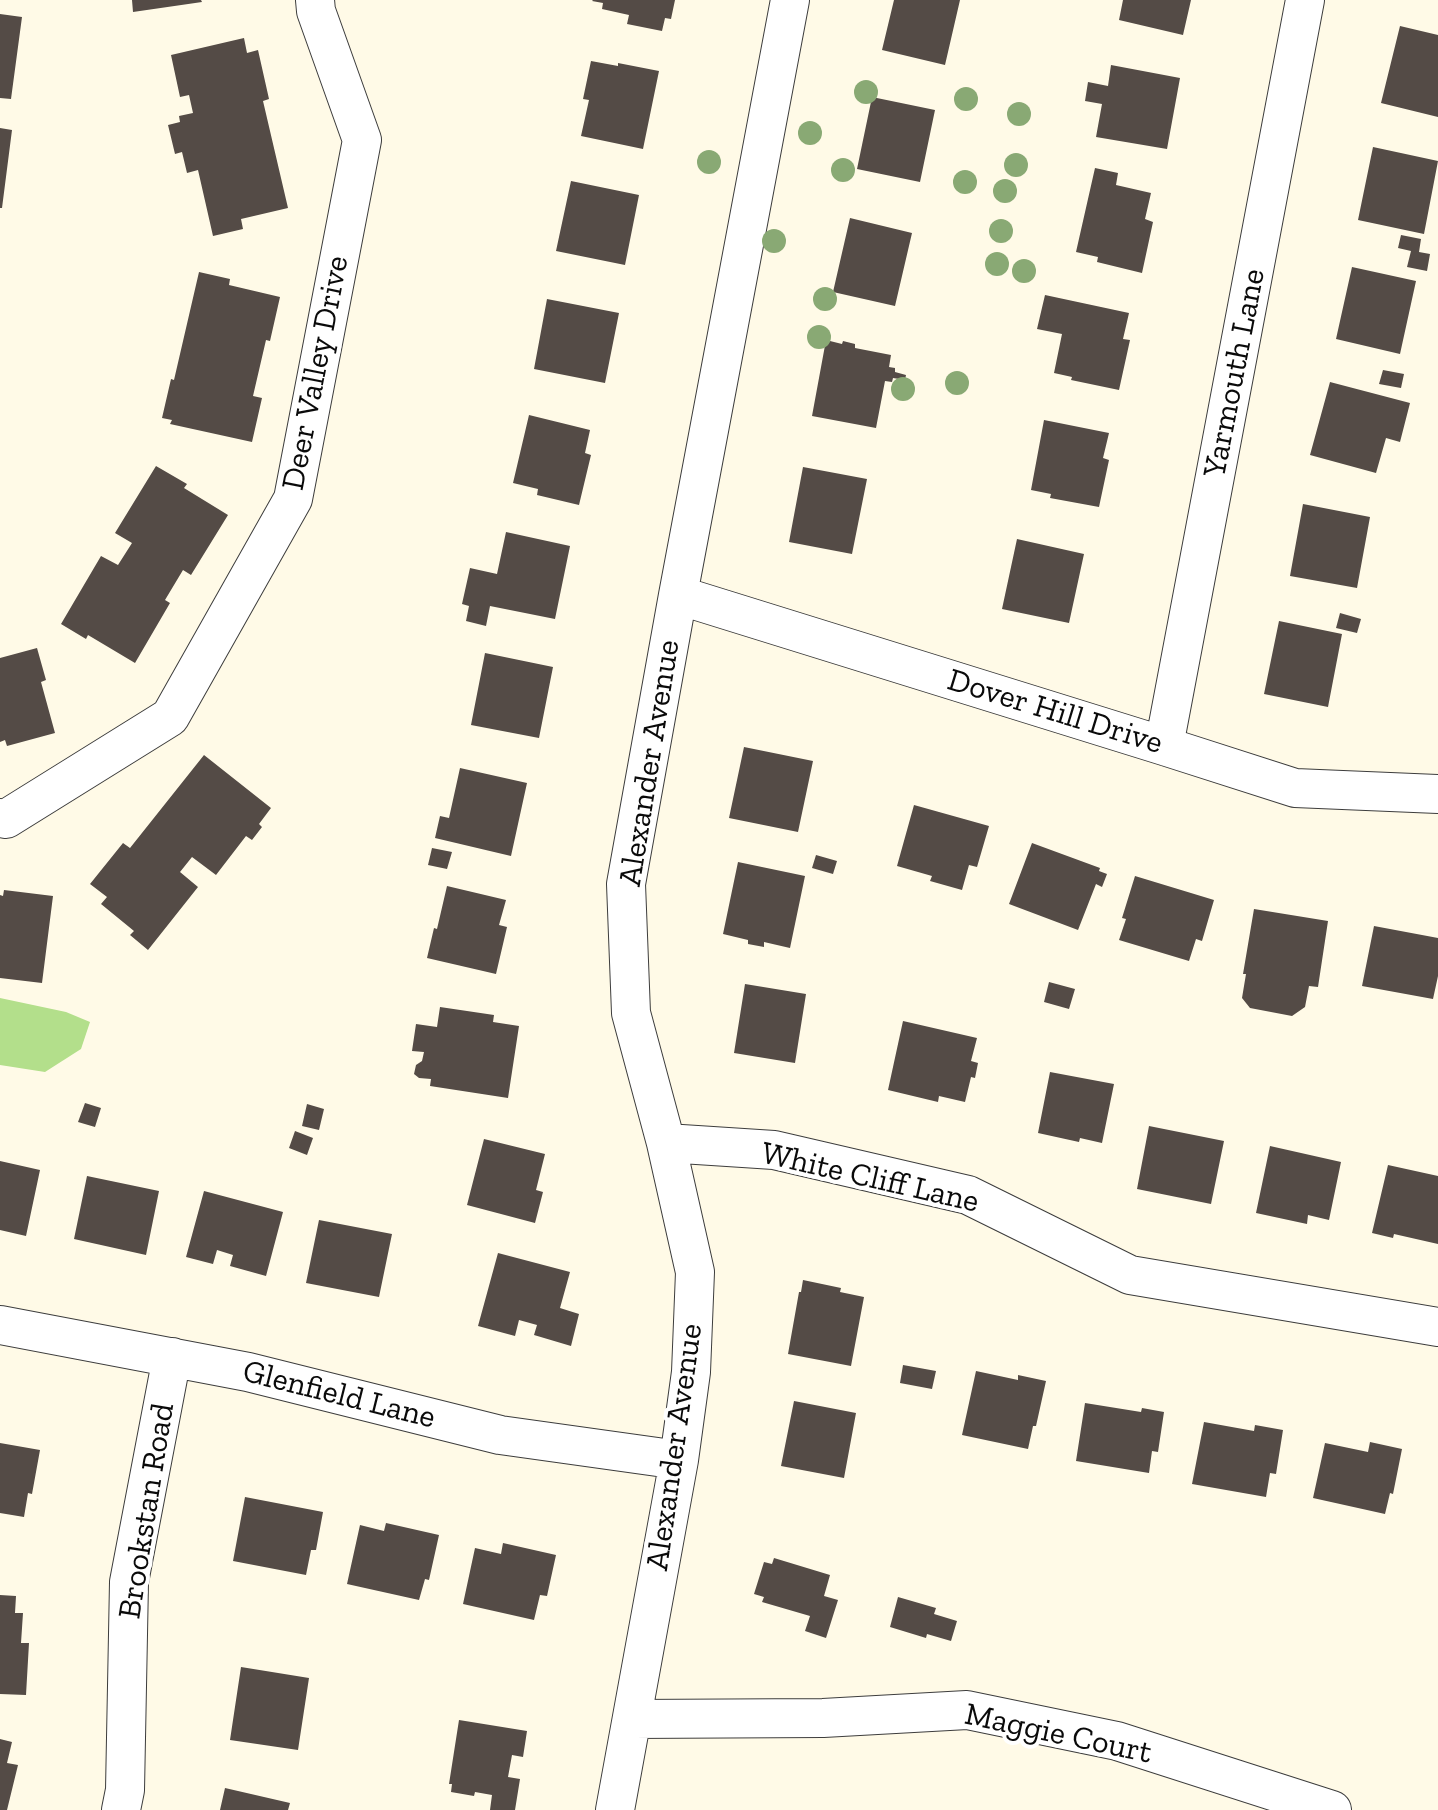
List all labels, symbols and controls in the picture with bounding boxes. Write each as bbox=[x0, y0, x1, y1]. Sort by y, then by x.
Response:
street label: Deer Valley Drive bbox=[274, 253, 358, 493]
street label: Yarmouth Lane bbox=[1196, 265, 1274, 481]
street label: Alexander Avenue bbox=[612, 637, 688, 889]
street label: Dover Hill Drive bbox=[943, 661, 1167, 763]
street label: White Cliff Lane bbox=[757, 1134, 983, 1222]
street label: Alexander Avenue bbox=[639, 1321, 711, 1573]
street label: Glenfield Lane bbox=[239, 1353, 439, 1437]
street label: Brookstan Road bbox=[111, 1400, 183, 1622]
street label: Maggie Court bbox=[961, 1695, 1155, 1773]

